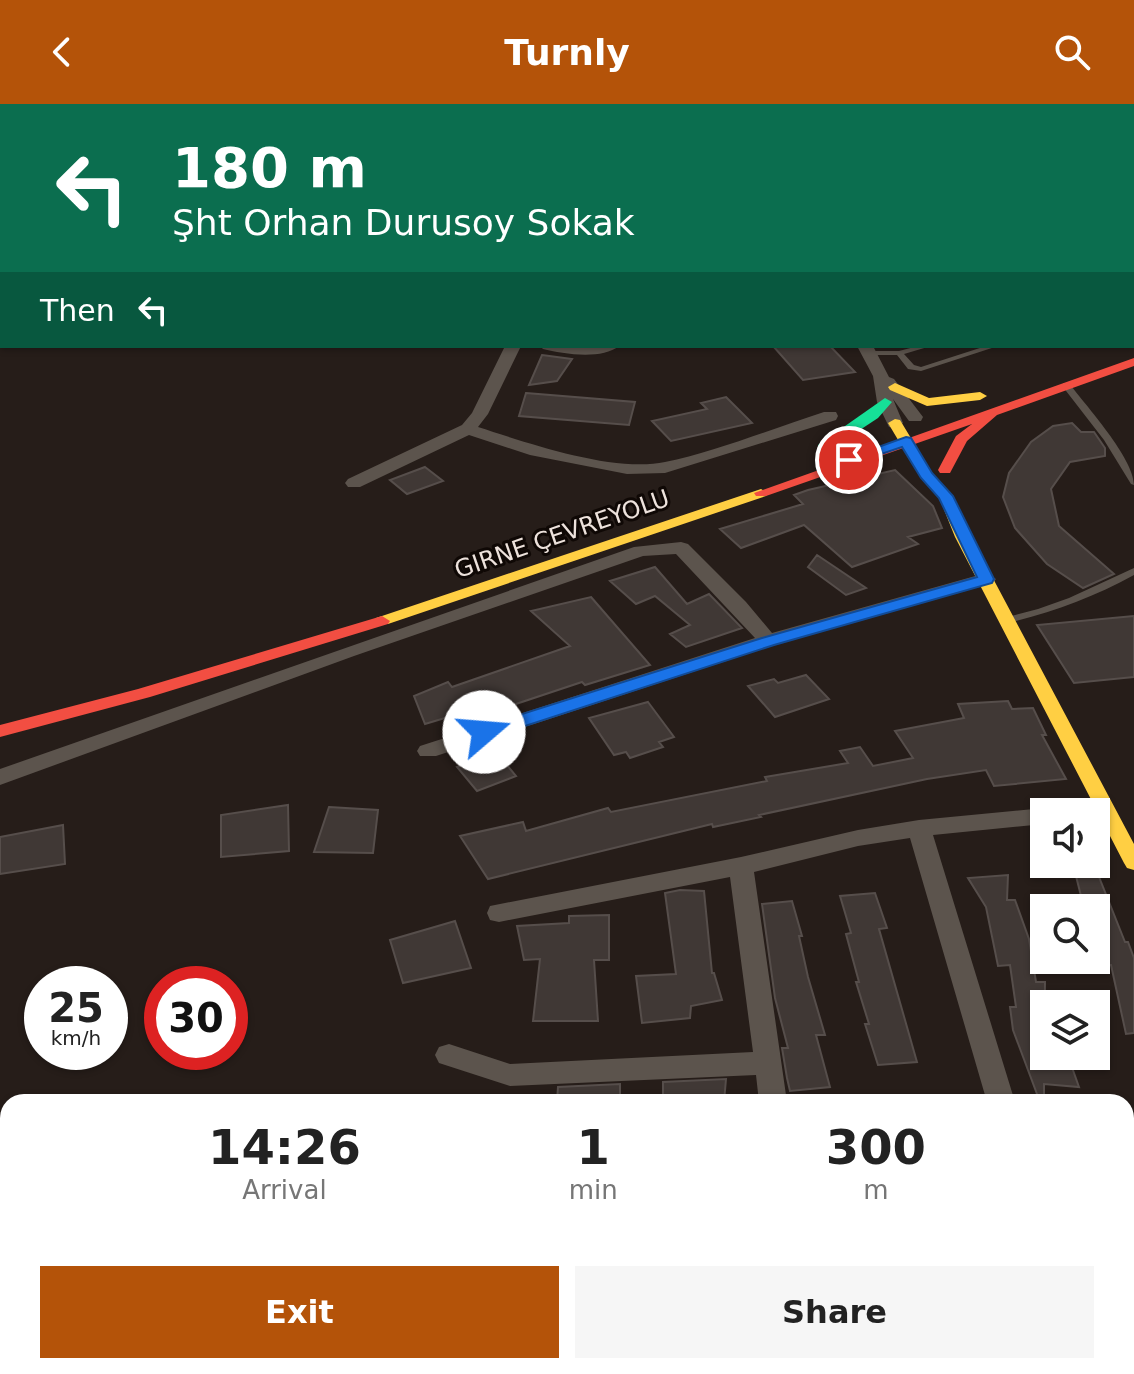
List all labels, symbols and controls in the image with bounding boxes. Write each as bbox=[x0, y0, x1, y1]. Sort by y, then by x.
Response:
icon: back bbox=[40, 30, 84, 74]
icon: search bbox=[1050, 30, 1094, 74]
text: Turnly bbox=[504, 32, 630, 73]
text: 180 m bbox=[172, 135, 367, 200]
icon: left bbox=[40, 136, 144, 240]
text: Şht Orhan Durusoy Sokak bbox=[172, 202, 635, 243]
icon: left bbox=[131, 288, 175, 332]
text: Then bbox=[40, 293, 115, 328]
pin bbox=[815, 426, 883, 494]
icon: arrive bbox=[827, 438, 871, 482]
street label: GIRNE ÇEVREYOLU bbox=[451, 484, 673, 584]
position arrow bbox=[442, 690, 526, 774]
map controls bbox=[1030, 798, 1110, 1070]
button: sound bbox=[1030, 798, 1110, 878]
button: search bbox=[1030, 894, 1110, 974]
speed limit sign: 30 bbox=[144, 966, 248, 1070]
text: 25 bbox=[48, 985, 104, 1031]
button: layers bbox=[1030, 990, 1110, 1070]
text: km/h bbox=[51, 1026, 101, 1050]
text: 14:26 bbox=[208, 1119, 361, 1175]
text: 1 bbox=[577, 1119, 610, 1175]
text: 300 bbox=[826, 1119, 926, 1175]
text: Arrival bbox=[242, 1175, 327, 1205]
text: min bbox=[569, 1175, 618, 1205]
text: m bbox=[863, 1175, 889, 1205]
button: Exit bbox=[40, 1266, 559, 1358]
button: Share bbox=[575, 1266, 1094, 1358]

